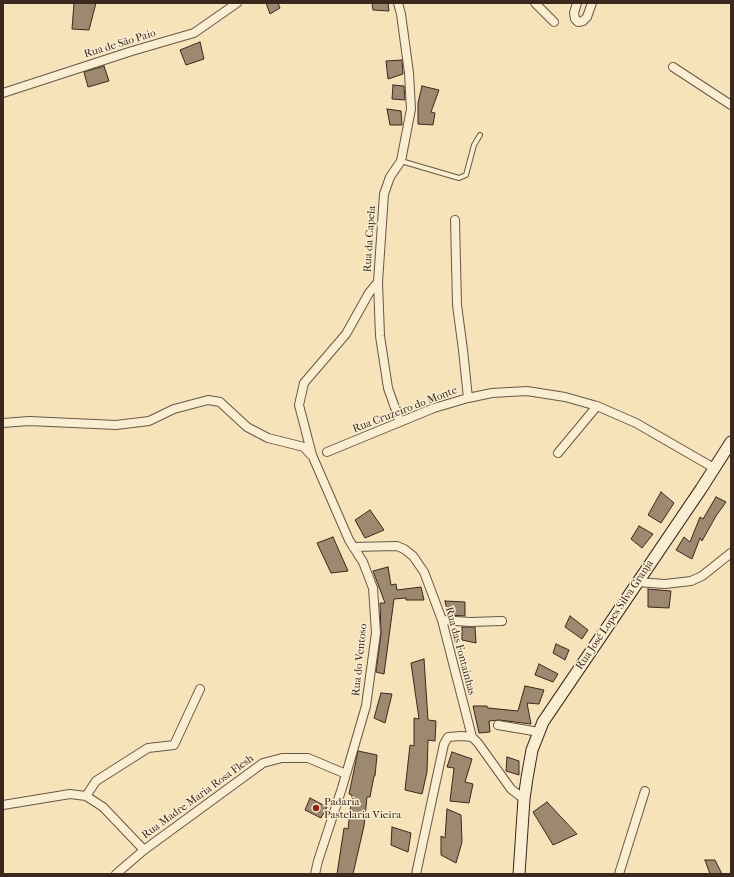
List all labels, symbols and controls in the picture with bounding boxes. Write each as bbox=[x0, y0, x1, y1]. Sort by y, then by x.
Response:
street label: Rua de São Paio bbox=[83, 27, 157, 61]
street label: Rua da Capela bbox=[361, 205, 379, 273]
street label: Rua Cruzeiro do Monte bbox=[351, 384, 459, 436]
street label: Rua José Lopes Silva Granja bbox=[573, 558, 657, 672]
street label: Rua das Fontainhas bbox=[442, 606, 478, 696]
street label: Rua do Ventoso bbox=[350, 623, 370, 697]
street label: Rua Madre Maria Rosa Flesh bbox=[139, 752, 257, 842]
place label: Padaria Pastelaria Vieira bbox=[324, 795, 401, 821]
marker: Padaria Pastelaria Vieira bbox=[311, 803, 321, 813]

